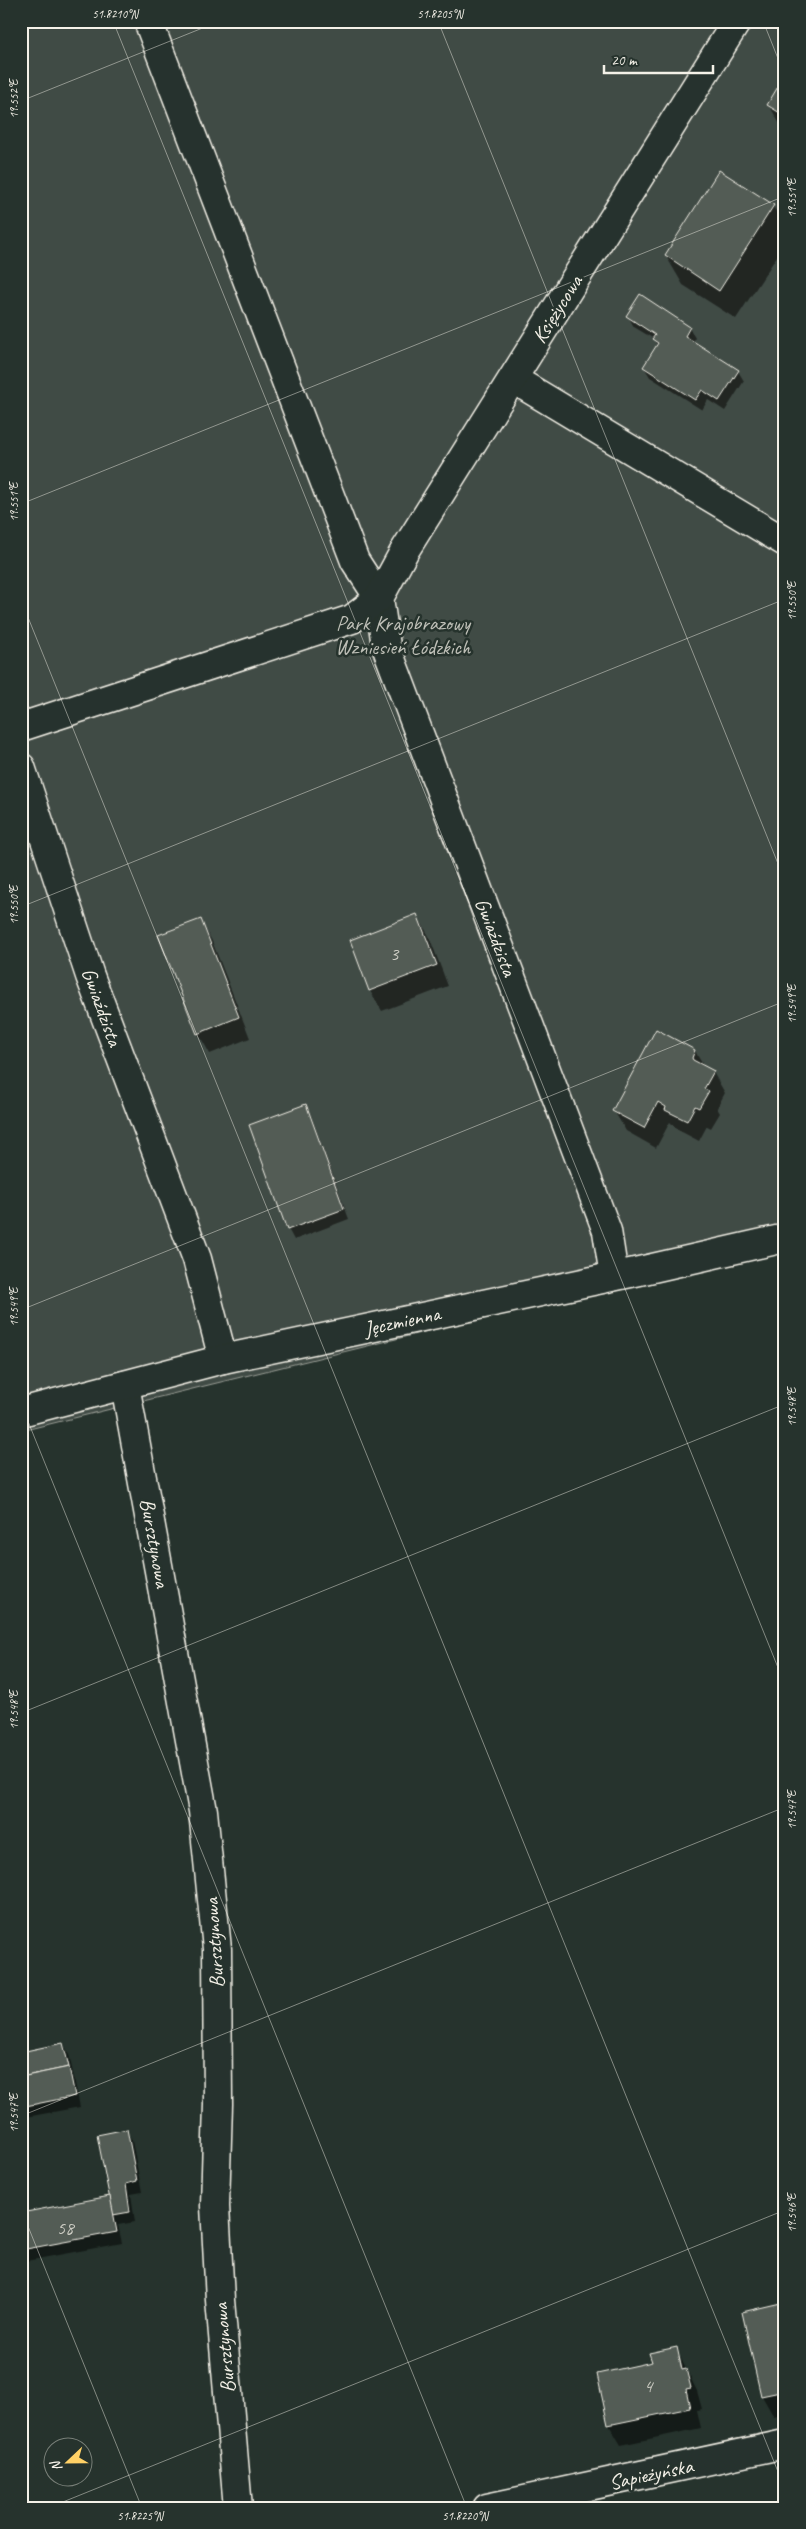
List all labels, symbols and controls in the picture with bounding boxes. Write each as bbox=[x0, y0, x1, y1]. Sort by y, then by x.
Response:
text: 51.8210°N bbox=[92, 6, 139, 22]
text: 51.8205°N bbox=[417, 6, 464, 22]
scale bar bbox=[604, 42, 712, 74]
text: 20 m bbox=[611, 51, 638, 70]
text: 19.552°E bbox=[6, 78, 22, 119]
text: 19.551°E bbox=[784, 177, 800, 218]
street label: Księżycowa bbox=[526, 269, 589, 348]
text: 19.551°E bbox=[6, 481, 22, 522]
text: 19.550°E bbox=[784, 580, 800, 621]
park label: Park Krajobrazowy Wzniesień Łódzkich bbox=[336, 610, 472, 660]
text: 19.550°E bbox=[6, 884, 22, 925]
street label: Gwiaździsta bbox=[469, 894, 523, 981]
house number: 3 bbox=[390, 942, 400, 966]
street label: Gwiaździsta bbox=[76, 964, 129, 1051]
text: 19.549°E bbox=[784, 983, 800, 1024]
text: 19.549°E bbox=[6, 1286, 22, 1327]
street label: Jęczmienna bbox=[360, 1300, 445, 1342]
text: 19.548°E bbox=[784, 1386, 800, 1427]
street label: Bursztynowa bbox=[134, 1496, 176, 1591]
text: 19.548°E bbox=[6, 1689, 22, 1730]
text: 19.547°E bbox=[784, 1789, 800, 1830]
street label: Bursztynowa bbox=[198, 1896, 230, 1989]
text: 19.547°E bbox=[6, 2092, 22, 2133]
text: 19.546°E bbox=[784, 2192, 800, 2233]
house number: 58 bbox=[56, 2216, 76, 2240]
street label: Bursztynowa bbox=[207, 2300, 241, 2394]
house number: 4 bbox=[644, 2374, 655, 2398]
north arrow bbox=[42, 2436, 92, 2486]
street label: Sapieżyńska bbox=[607, 2452, 697, 2496]
text: N bbox=[46, 2457, 66, 2474]
text: 51.8225°N bbox=[117, 2508, 164, 2524]
text: 51.8220°N bbox=[442, 2508, 489, 2524]

